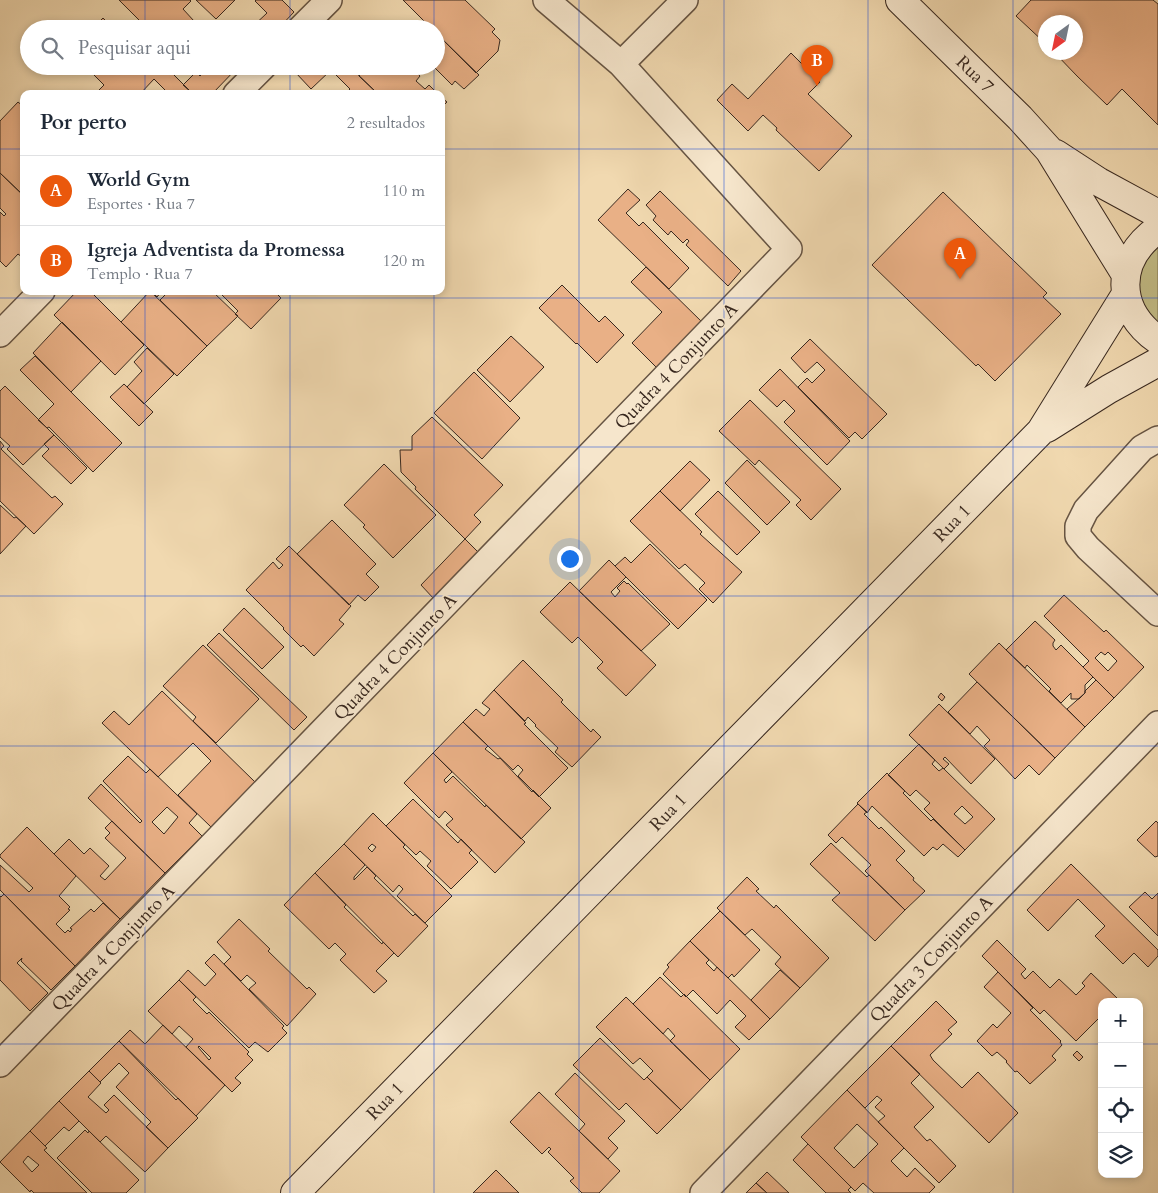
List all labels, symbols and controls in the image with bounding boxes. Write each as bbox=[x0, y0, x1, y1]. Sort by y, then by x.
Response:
north arrow bbox=[1038, 15, 1083, 60]
search box bbox=[20, 20, 445, 75]
icon: search bbox=[38, 34, 66, 62]
text: Pesquisar aqui bbox=[78, 35, 191, 61]
pin: B bbox=[801, 45, 833, 86]
street label: Rua 7 bbox=[950, 50, 999, 99]
text: Por perto bbox=[40, 108, 127, 137]
text: 2 resultados bbox=[347, 112, 425, 134]
text: World Gym bbox=[87, 167, 190, 193]
text: A bbox=[50, 180, 62, 202]
text: 110 m bbox=[383, 180, 425, 202]
text: Esportes · Rua 7 bbox=[87, 193, 195, 215]
text: Igreja Adventista da Promessa bbox=[87, 237, 345, 263]
pin: A bbox=[944, 238, 976, 279]
text: B bbox=[50, 250, 62, 272]
text: 120 m bbox=[383, 250, 425, 272]
text: Templo · Rua 7 bbox=[87, 263, 193, 285]
street label: Quadra 4 Conjunto A bbox=[609, 297, 744, 435]
street label: Rua 1 bbox=[928, 499, 977, 548]
your location bbox=[557, 546, 583, 572]
street label: Quadra 4 Conjunto A bbox=[328, 588, 463, 726]
street label: Rua 1 bbox=[644, 788, 693, 837]
street label: Quadra 4 Conjunto A bbox=[46, 879, 181, 1017]
street label: Quadra 3 Conjunto A bbox=[864, 890, 999, 1028]
map controls bbox=[1098, 998, 1143, 1178]
button: + bbox=[1098, 998, 1143, 1043]
button: − bbox=[1098, 1043, 1143, 1088]
street label: Rua 1 bbox=[361, 1077, 410, 1126]
button: locate bbox=[1098, 1088, 1143, 1133]
button: layers bbox=[1098, 1133, 1143, 1178]

